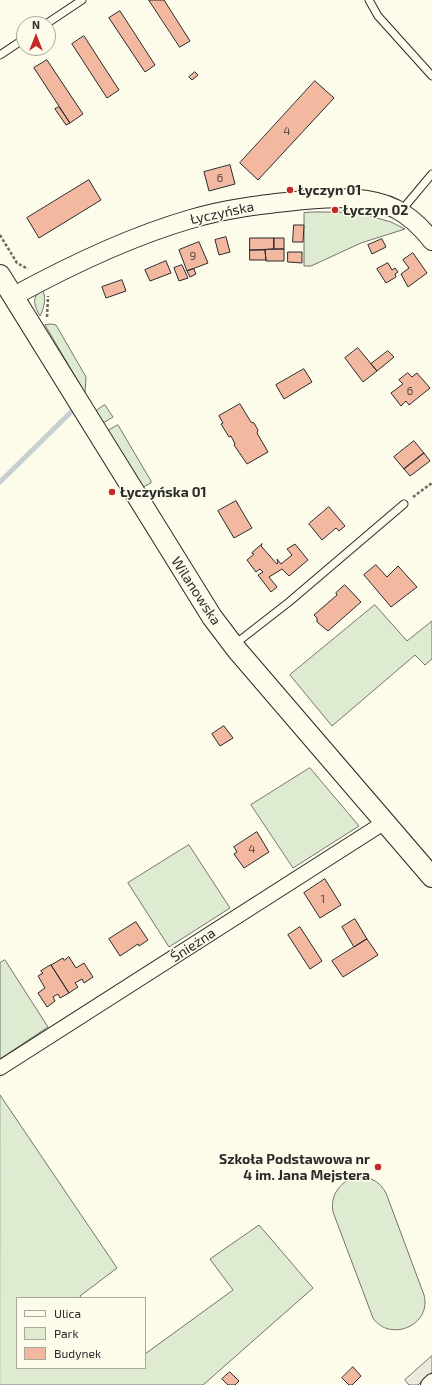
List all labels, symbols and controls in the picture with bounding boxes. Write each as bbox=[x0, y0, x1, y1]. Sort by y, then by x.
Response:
north arrow bbox=[16, 16, 56, 56]
text: N bbox=[32, 18, 40, 31]
house number: 4 bbox=[283, 124, 291, 138]
house number: 6 bbox=[217, 171, 223, 185]
place label: Łyczyn 01 bbox=[298, 182, 361, 198]
marker: Łyczyn 01 bbox=[285, 185, 295, 195]
street label: Łyczyńska bbox=[188, 198, 256, 228]
place label: Łyczyn 02 bbox=[343, 202, 408, 218]
marker: Łyczyn 02 bbox=[330, 205, 340, 215]
house number: 9 bbox=[190, 249, 196, 263]
house number: 6 bbox=[407, 384, 413, 398]
place label: Łyczyńska 01 bbox=[120, 484, 207, 500]
marker: Łyczyńska 01 bbox=[107, 487, 117, 497]
street label: Wilanowska bbox=[168, 554, 224, 628]
house number: 4 bbox=[248, 842, 256, 856]
house number: 1 bbox=[321, 892, 325, 906]
street label: Śnieżna bbox=[167, 924, 219, 966]
place label: Szkoła Podstawowa nr 4 im. Jana Mejstera bbox=[219, 1151, 370, 1184]
marker: Szkoła Podstawowa nr 4 im. Jana Mejstera bbox=[373, 1162, 383, 1172]
legend bbox=[16, 1297, 146, 1369]
text: Ulica bbox=[54, 1306, 81, 1320]
text: Park bbox=[54, 1326, 79, 1340]
text: Budynek bbox=[54, 1346, 101, 1360]

